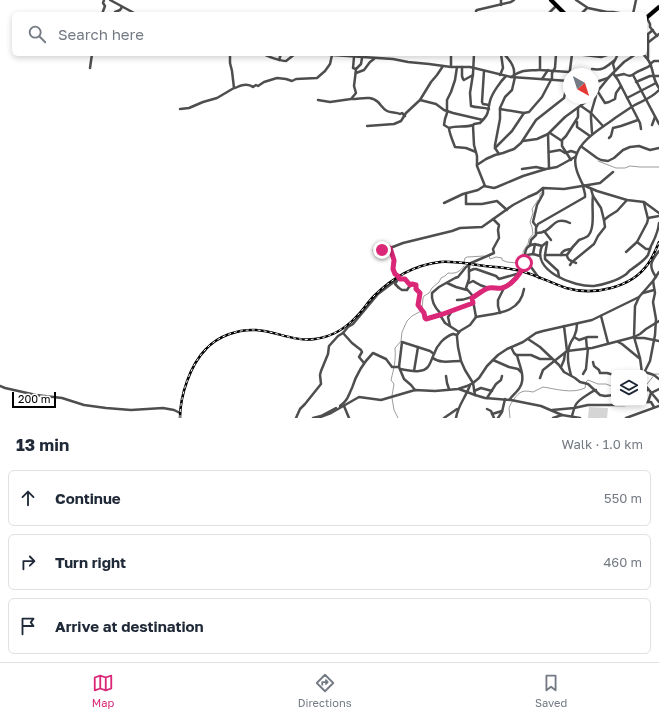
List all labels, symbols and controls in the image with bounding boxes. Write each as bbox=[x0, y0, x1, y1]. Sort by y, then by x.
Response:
search box bbox=[12, 12, 647, 56]
icon: search bbox=[26, 23, 48, 45]
text: Search here bbox=[58, 25, 144, 43]
north arrow bbox=[563, 68, 599, 104]
route end bbox=[373, 241, 391, 259]
route start bbox=[515, 254, 533, 272]
map controls bbox=[611, 370, 647, 406]
button: layers bbox=[611, 370, 647, 406]
scale bar bbox=[12, 390, 56, 409]
text: 200 m bbox=[18, 392, 51, 405]
text: 13 min bbox=[16, 434, 69, 455]
text: Walk · 1.0 km bbox=[561, 436, 643, 452]
icon: ahead bbox=[17, 487, 39, 509]
text: Continue bbox=[55, 489, 121, 507]
text: 550 m bbox=[604, 490, 642, 506]
icon: right bbox=[17, 551, 39, 573]
text: Turn right bbox=[55, 553, 126, 571]
text: 460 m bbox=[603, 554, 642, 570]
icon: arrive bbox=[17, 615, 39, 637]
text: Arrive at destination bbox=[55, 617, 204, 635]
tab: Map bbox=[92, 672, 114, 709]
tab: Directions bbox=[298, 672, 352, 709]
tab: Saved bbox=[535, 672, 567, 709]

